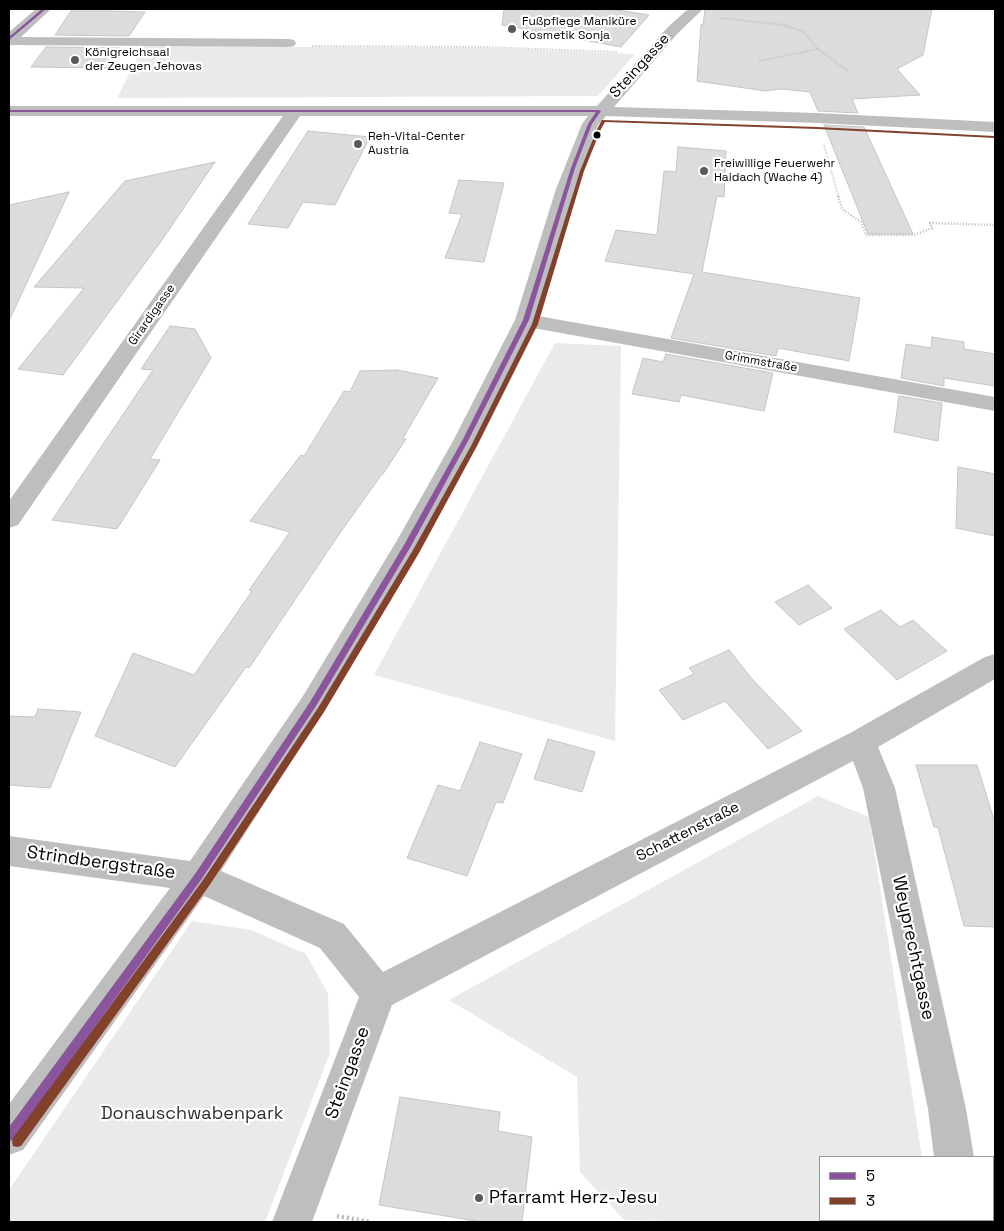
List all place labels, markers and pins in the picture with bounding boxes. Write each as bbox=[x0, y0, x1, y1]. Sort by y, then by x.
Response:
place label: Fußpflege Maniküre Kosmetik Sonja bbox=[522, 15, 637, 43]
marker: Fußpflege Maniküre Kosmetik Sonja bbox=[506, 23, 518, 35]
place label: Königreichsaal der Zeugen Jehovas bbox=[85, 46, 202, 74]
marker: Königreichsaal der Zeugen Jehovas bbox=[69, 54, 81, 66]
place label: Reh-Vital-Center Austria bbox=[368, 130, 465, 158]
unlabelled marker bbox=[592, 130, 602, 140]
marker: Reh-Vital-Center Austria bbox=[352, 138, 364, 150]
place label: Freiwillige Feuerwehr Haidach (Wache 4) bbox=[714, 157, 835, 185]
marker: Freiwillige Feuerwehr Haidach (Wache 4) bbox=[698, 165, 710, 177]
place label: Pfarramt Herz-Jesu bbox=[489, 1187, 657, 1209]
marker: Pfarramt Herz-Jesu bbox=[473, 1192, 485, 1204]

